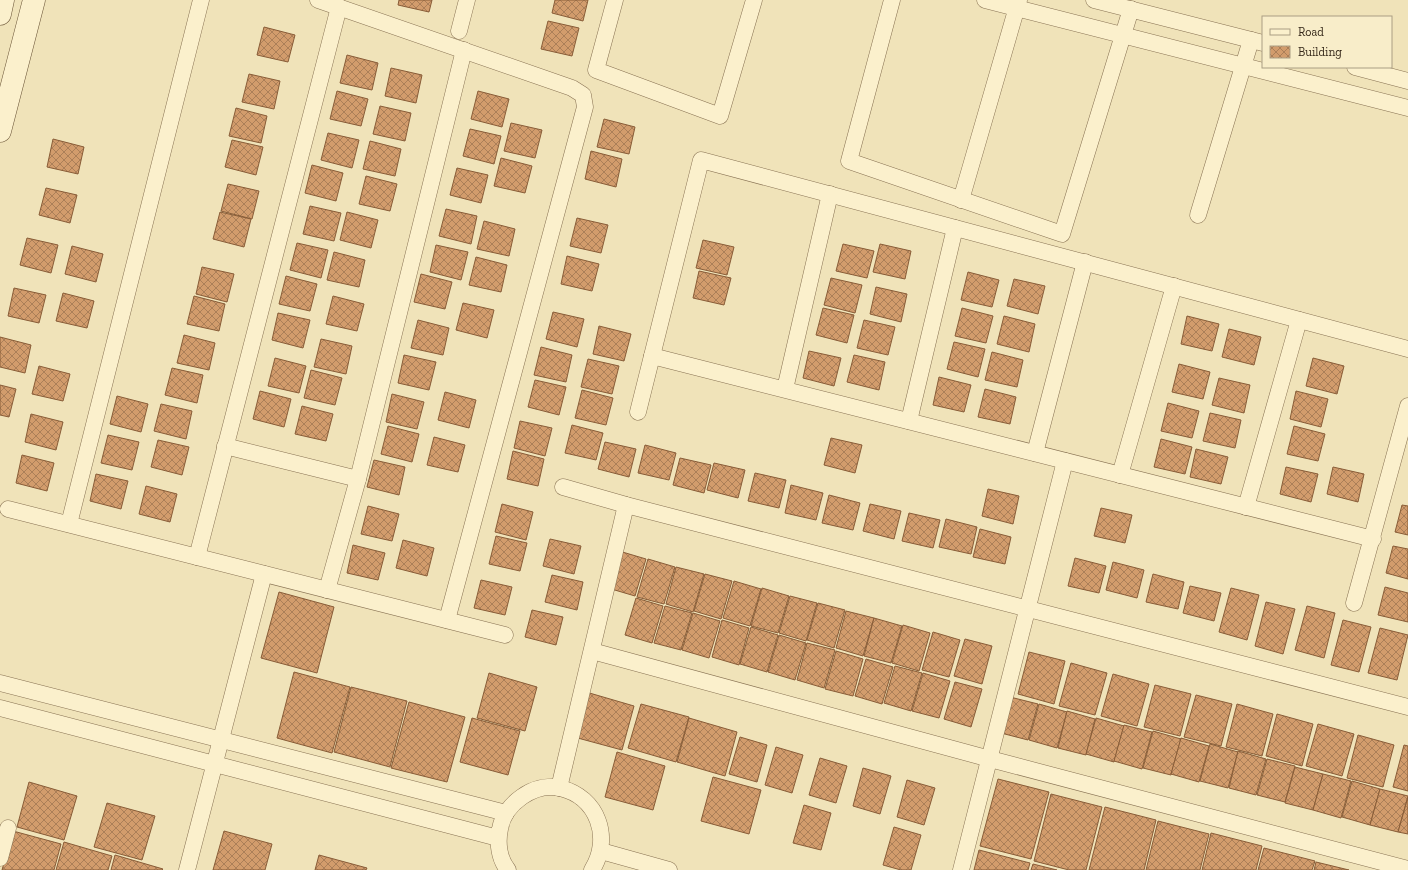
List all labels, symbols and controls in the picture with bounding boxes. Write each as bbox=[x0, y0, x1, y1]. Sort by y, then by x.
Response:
legend bbox=[1262, 16, 1392, 68]
text: Road bbox=[1298, 25, 1324, 39]
text: Building bbox=[1298, 45, 1342, 59]

